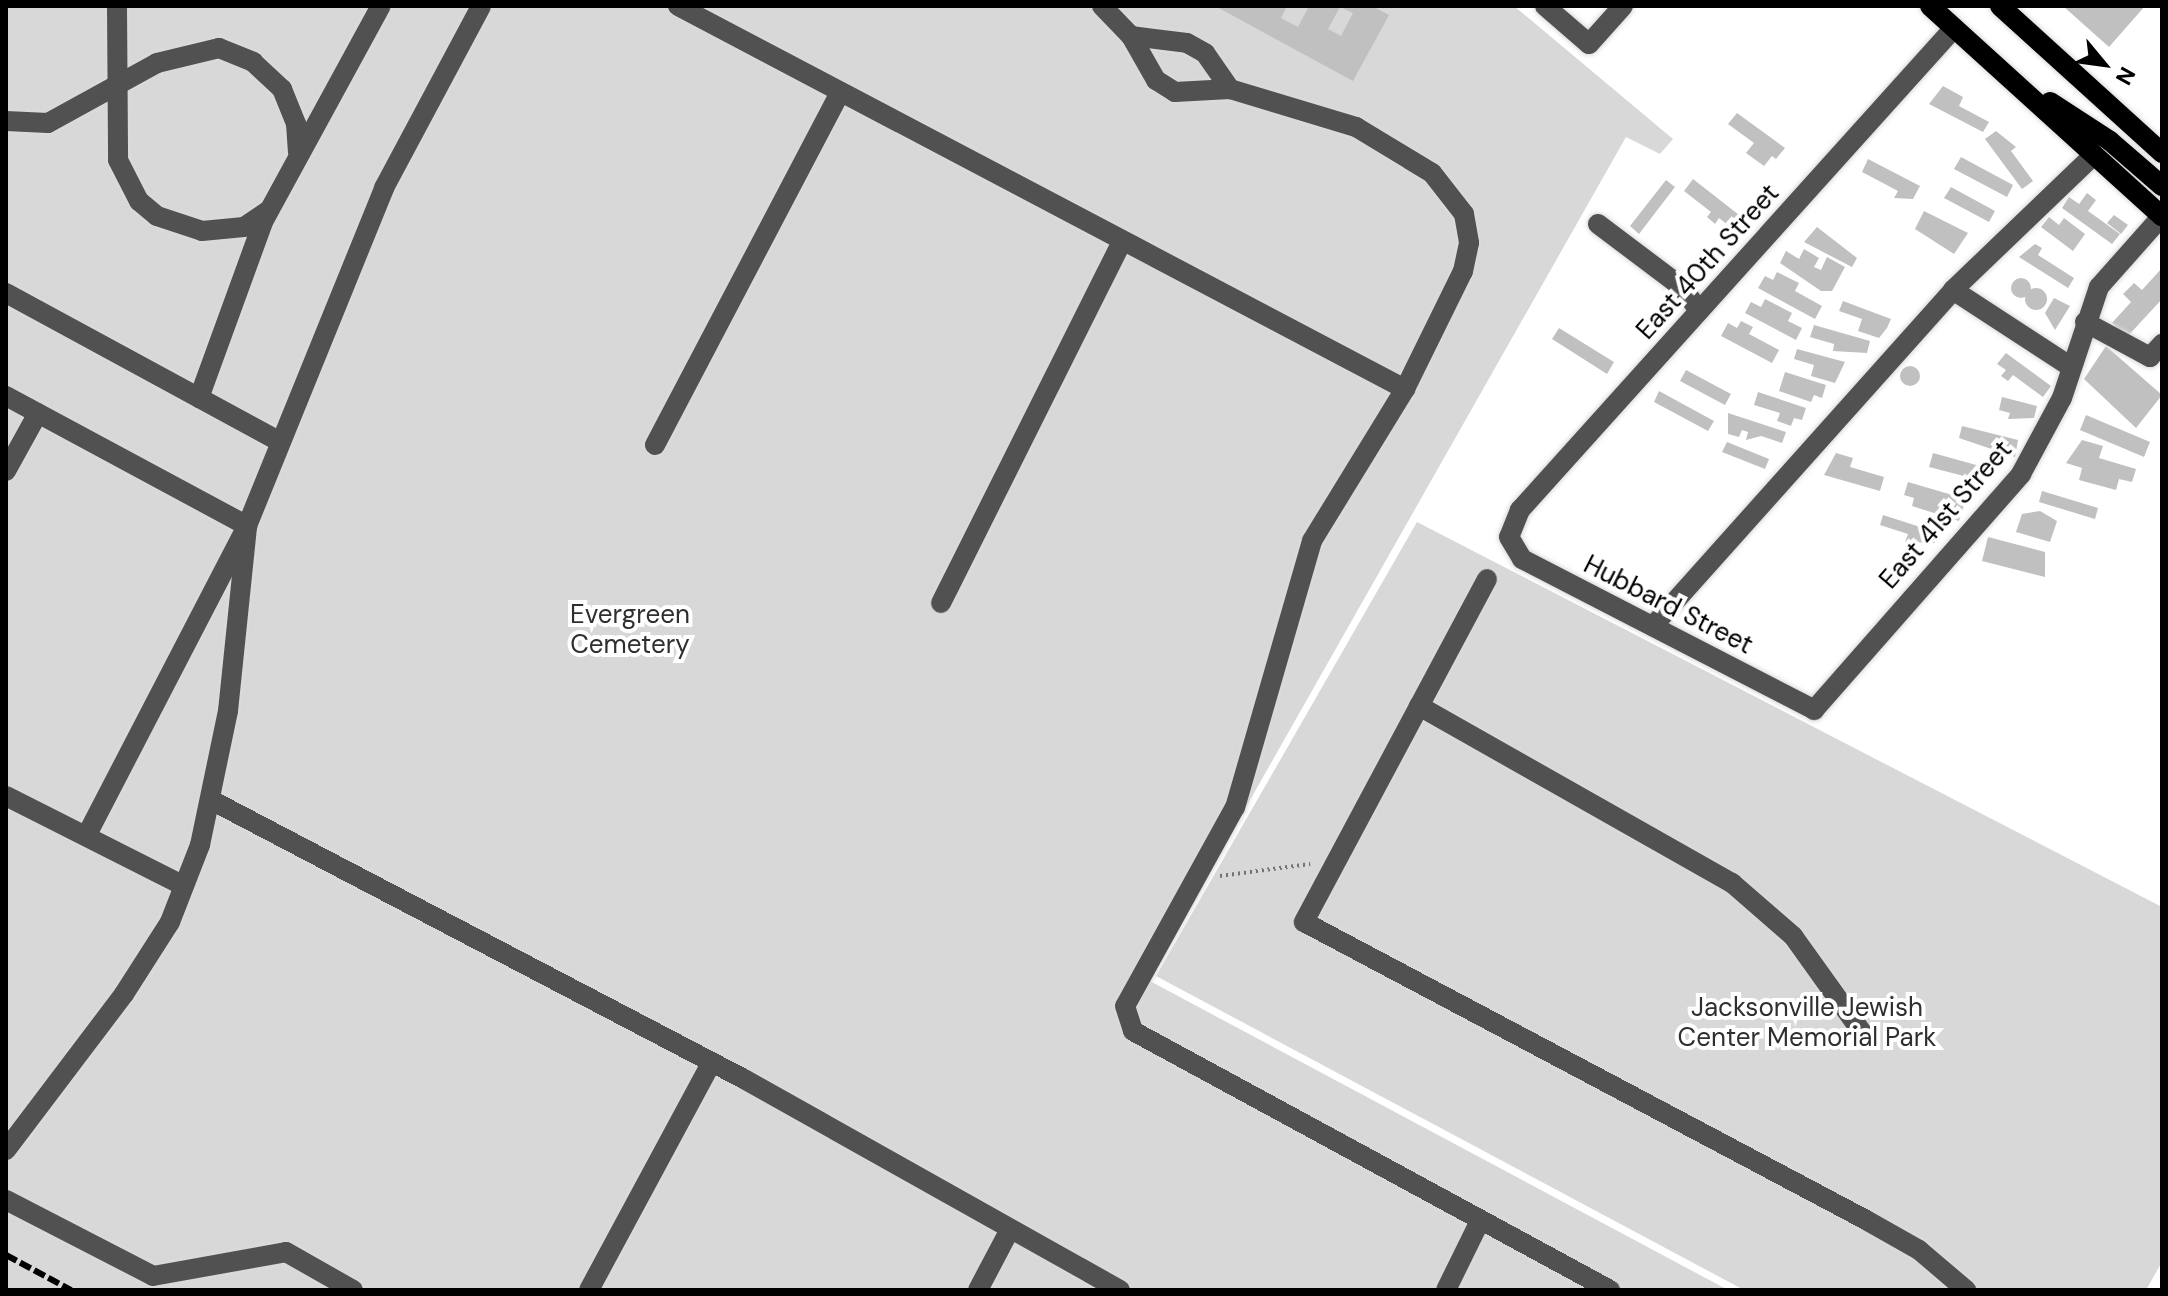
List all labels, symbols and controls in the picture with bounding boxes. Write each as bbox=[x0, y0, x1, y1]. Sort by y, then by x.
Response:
north arrow bbox=[2064, 24, 2144, 104]
text: N bbox=[2109, 62, 2142, 90]
street label: East 40th Street bbox=[1630, 178, 1786, 346]
street label: East 41st Street bbox=[1873, 435, 2019, 595]
street label: Hubbard Street bbox=[1578, 549, 1758, 661]
park label: Evergreen Cemetery bbox=[570, 599, 690, 660]
park label: Jacksonville Jewish Center Memorial Park bbox=[1678, 992, 1936, 1054]

